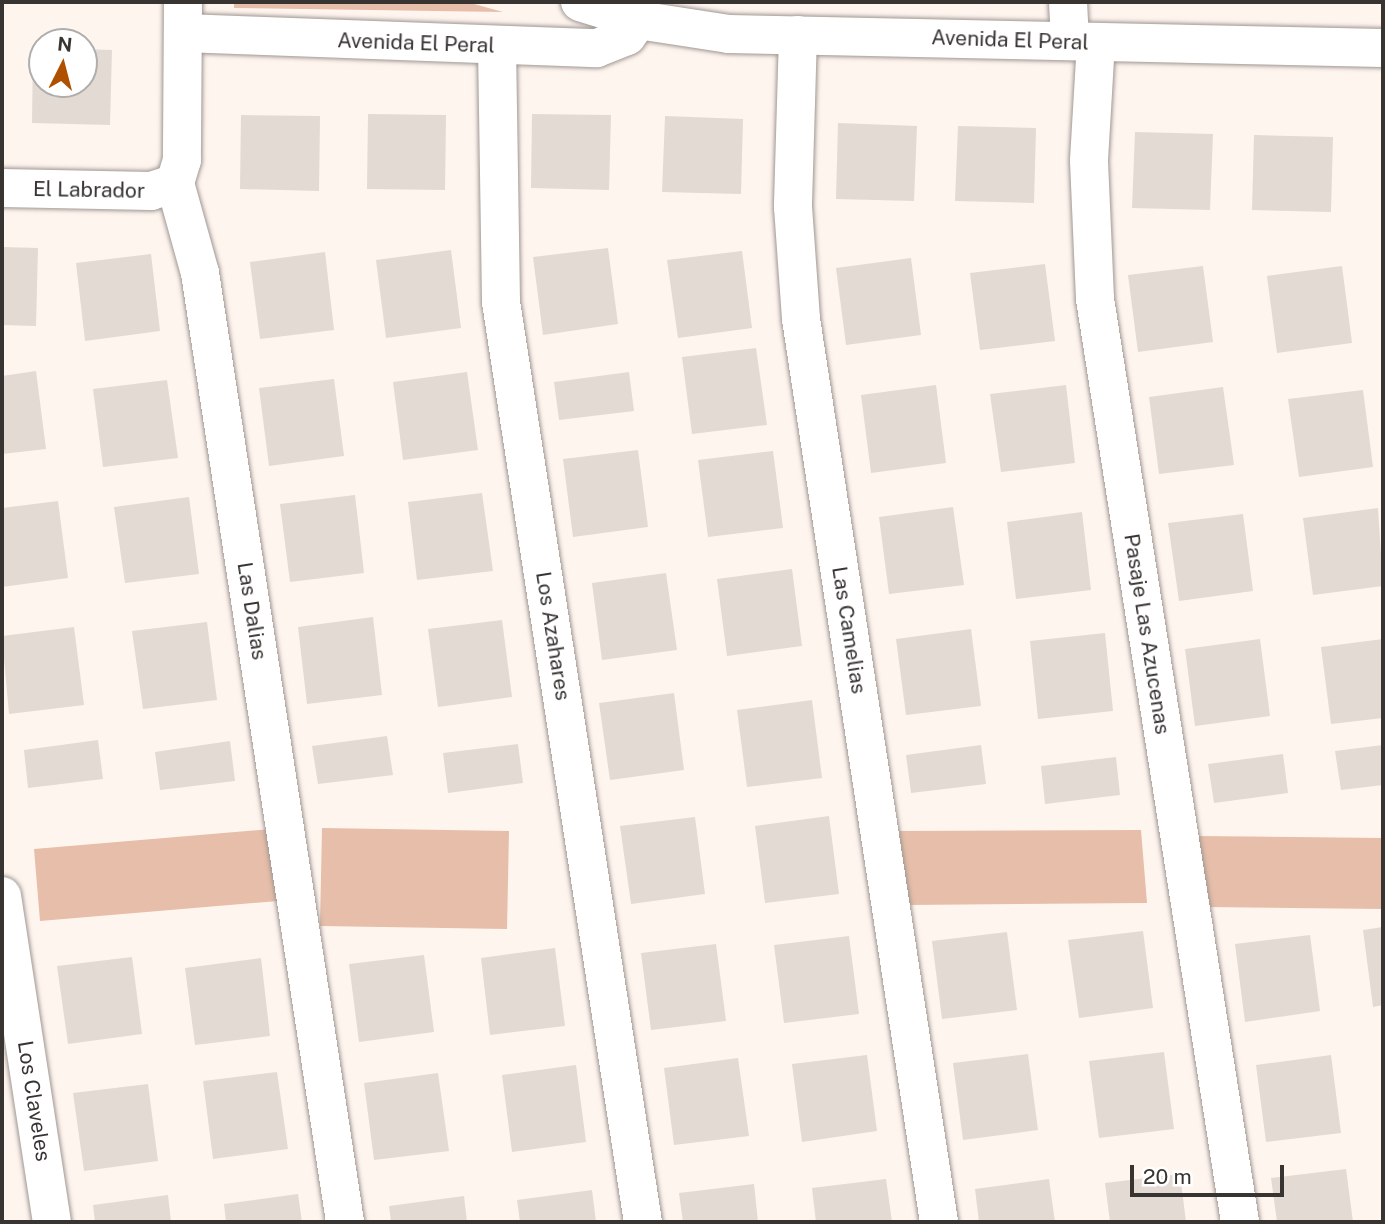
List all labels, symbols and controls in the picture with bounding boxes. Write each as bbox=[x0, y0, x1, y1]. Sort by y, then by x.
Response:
street label: Avenida El Peral bbox=[931, 25, 1089, 55]
north arrow bbox=[28, 28, 98, 98]
street label: Avenida El Peral bbox=[337, 28, 495, 58]
text: N bbox=[56, 32, 74, 56]
street label: El Labrador bbox=[33, 176, 145, 204]
street label: Pasaje Las Azucenas bbox=[1119, 532, 1175, 736]
street label: Las Dalias bbox=[232, 560, 272, 662]
street label: Las Camelias bbox=[826, 565, 872, 695]
street label: Los Azahares bbox=[530, 570, 576, 702]
street label: Los Claveles bbox=[12, 1039, 56, 1163]
scale bar bbox=[1133, 1150, 1287, 1194]
text: 20 m bbox=[1143, 1164, 1192, 1189]

